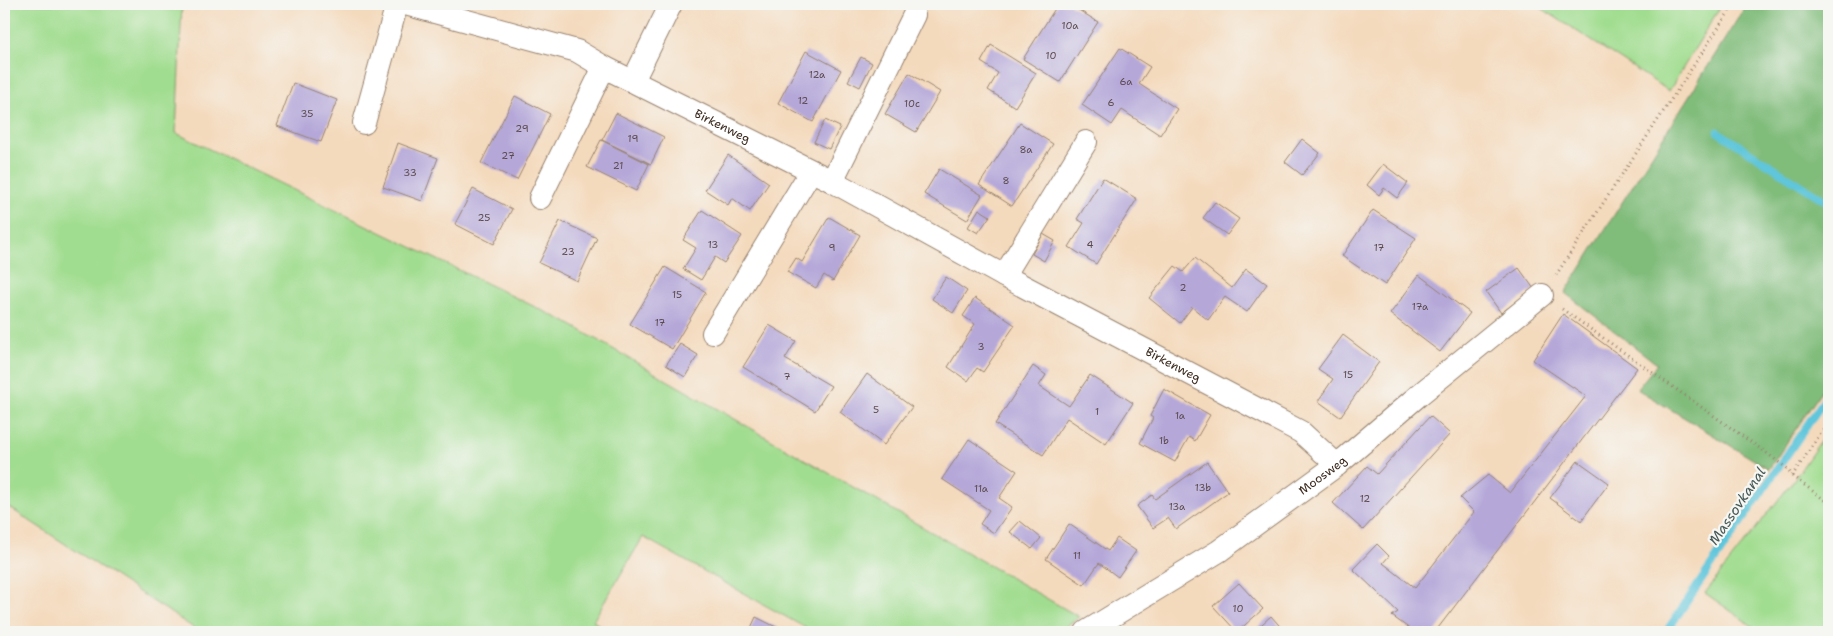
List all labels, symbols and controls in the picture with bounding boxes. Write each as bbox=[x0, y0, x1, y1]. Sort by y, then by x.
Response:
house number: 10a bbox=[1062, 19, 1079, 32]
house number: 10 bbox=[1046, 49, 1056, 62]
house number: 12a bbox=[809, 68, 826, 81]
house number: 6a bbox=[1119, 75, 1133, 88]
house number: 12 bbox=[798, 94, 808, 107]
house number: 6 bbox=[1108, 96, 1115, 109]
house number: 10c bbox=[904, 97, 920, 110]
street label: Birkenweg bbox=[692, 106, 753, 147]
house number: 35 bbox=[301, 107, 313, 120]
house number: 29 bbox=[515, 122, 529, 135]
house number: 19 bbox=[628, 132, 638, 145]
house number: 8a bbox=[1020, 143, 1033, 156]
house number: 27 bbox=[501, 149, 515, 162]
house number: 21 bbox=[613, 159, 623, 172]
house number: 33 bbox=[403, 166, 417, 179]
house number: 8 bbox=[1003, 174, 1010, 187]
house number: 25 bbox=[478, 211, 490, 224]
house number: 13 bbox=[708, 238, 718, 251]
house number: 4 bbox=[1087, 238, 1094, 251]
house number: 9 bbox=[829, 241, 836, 254]
house number: 17 bbox=[1374, 241, 1384, 254]
house number: 23 bbox=[561, 245, 575, 258]
house number: 2 bbox=[1180, 281, 1187, 294]
house number: 15 bbox=[672, 288, 682, 301]
house number: 17a bbox=[1412, 300, 1429, 313]
house number: 17 bbox=[655, 316, 665, 329]
house number: 3 bbox=[978, 340, 985, 353]
street label: Birkenweg bbox=[1143, 344, 1203, 386]
house number: 15 bbox=[1343, 368, 1353, 381]
house number: 7 bbox=[784, 370, 791, 383]
house number: 5 bbox=[873, 403, 879, 416]
house number: 1 bbox=[1095, 405, 1099, 418]
house number: 1a bbox=[1175, 409, 1186, 422]
house number: 1b bbox=[1159, 434, 1169, 447]
street label: Moosweg bbox=[1295, 452, 1350, 498]
water label: Massovkanal bbox=[1704, 464, 1770, 548]
house number: 13b bbox=[1195, 481, 1211, 494]
house number: 11a bbox=[974, 482, 989, 495]
house number: 12 bbox=[1360, 492, 1370, 505]
house number: 13a bbox=[1169, 500, 1186, 513]
house number: 11 bbox=[1073, 549, 1081, 562]
house number: 10 bbox=[1233, 602, 1243, 615]

